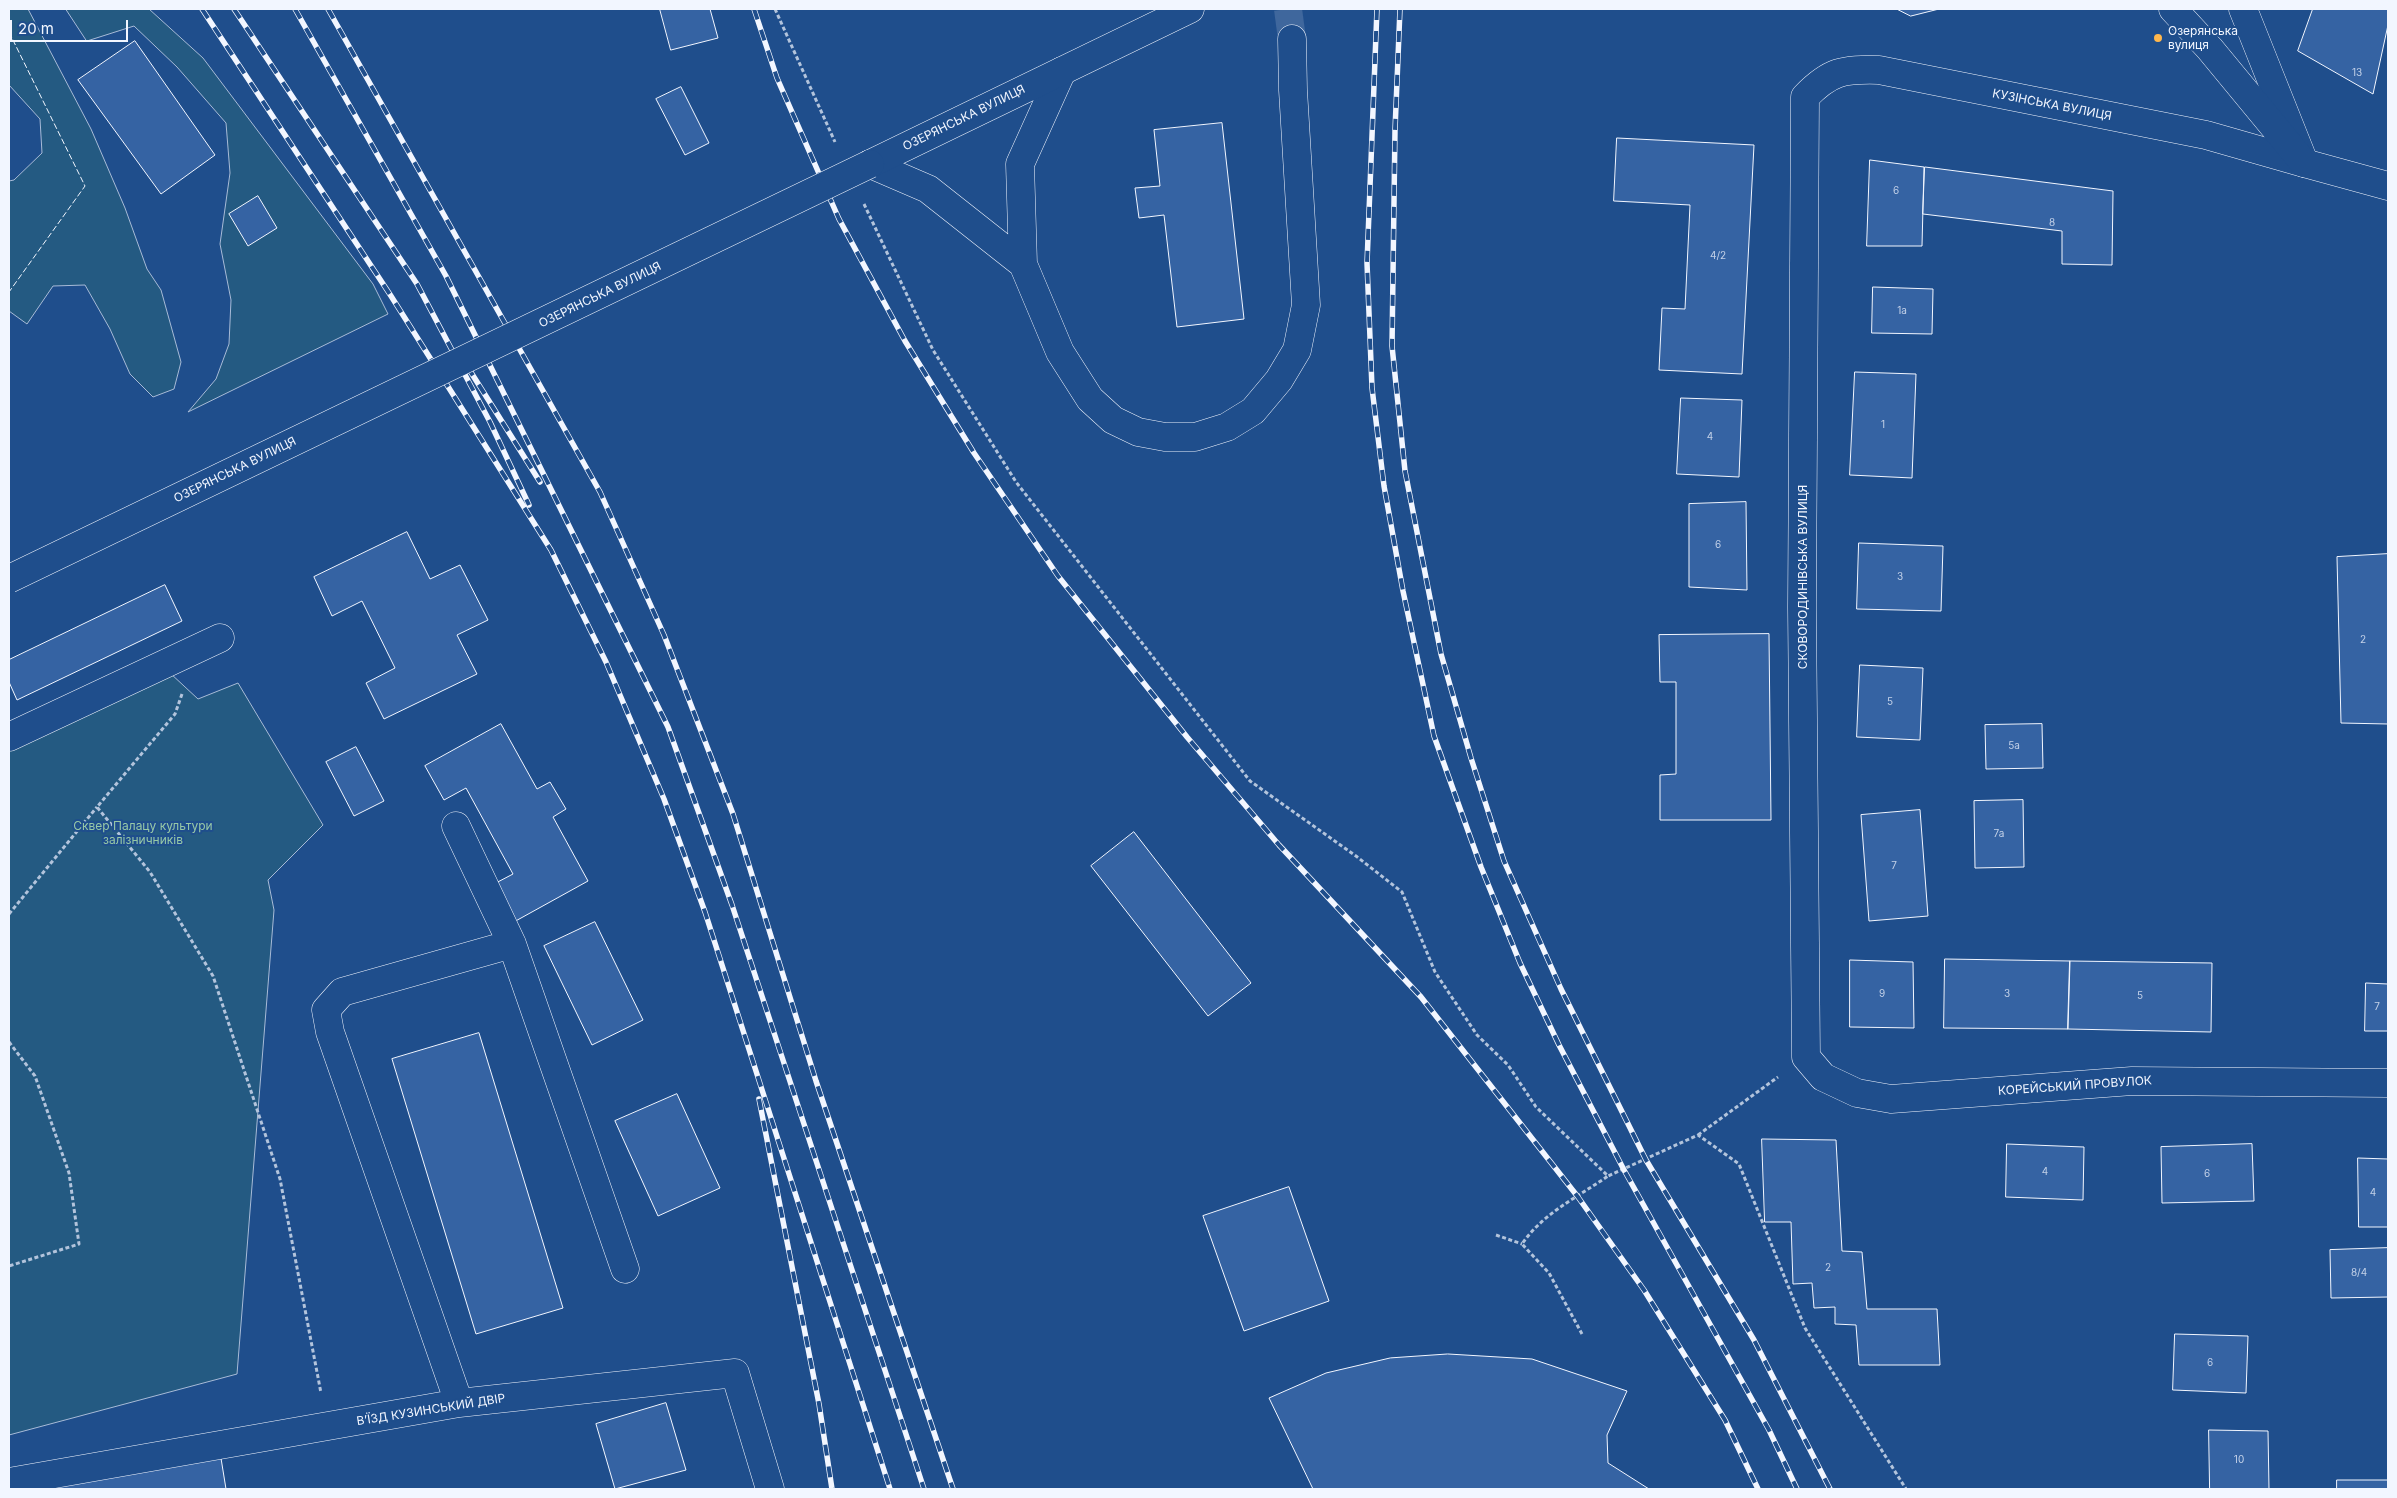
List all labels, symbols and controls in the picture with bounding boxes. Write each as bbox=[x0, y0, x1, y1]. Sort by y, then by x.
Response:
scale bar bbox=[12, 10, 130, 42]
text: 20 m bbox=[18, 19, 54, 38]
place label: Озерянська вулиця bbox=[2168, 24, 2238, 52]
marker: Озерянська вулиця bbox=[2152, 32, 2164, 44]
house number: 13 bbox=[2352, 67, 2362, 79]
street label: ОЗЕРЯНСЬКА ВУЛИЦЯ bbox=[901, 82, 1027, 154]
street label: КУЗІНСЬКА ВУЛИЦЯ bbox=[1991, 86, 2113, 124]
house number: 6 bbox=[1893, 185, 1899, 197]
house number: 8 bbox=[2049, 217, 2055, 229]
house number: 4/2 bbox=[1710, 250, 1726, 262]
street label: ОЗЕРЯНСЬКА ВУЛИЦЯ bbox=[537, 259, 663, 331]
house number: 1а bbox=[1897, 305, 1907, 317]
house number: 1 bbox=[1881, 419, 1885, 431]
house number: 4 bbox=[1707, 431, 1713, 443]
street label: ОЗЕРЯНСЬКА ВУЛИЦЯ bbox=[172, 434, 298, 506]
street label: СКОВОРОДИНІВСЬКА ВУЛИЦЯ bbox=[1796, 485, 1810, 669]
house number: 6 bbox=[1715, 539, 1721, 551]
house number: 3 bbox=[1897, 571, 1903, 583]
house number: 2 bbox=[2360, 634, 2366, 646]
house number: 5 bbox=[1887, 696, 1893, 708]
house number: 5а bbox=[2008, 740, 2020, 752]
park label: Сквер Палацу культури залізничників bbox=[73, 819, 213, 847]
house number: 7а bbox=[1994, 828, 2004, 840]
house number: 7 bbox=[1891, 860, 1897, 872]
house number: 9 bbox=[1879, 988, 1885, 1000]
house number: 3 bbox=[2004, 988, 2010, 1000]
house number: 5 bbox=[2137, 990, 2143, 1002]
house number: 7 bbox=[2374, 1001, 2380, 1013]
street label: КОРЕЙСЬКИЙ ПРОВУЛОК bbox=[1998, 1073, 2152, 1099]
house number: 4 bbox=[2042, 1166, 2048, 1178]
house number: 6 bbox=[2204, 1168, 2210, 1180]
house number: 4 bbox=[2370, 1187, 2376, 1199]
house number: 2 bbox=[1825, 1262, 1831, 1274]
house number: 8/4 bbox=[2351, 1267, 2367, 1279]
house number: 6 bbox=[2207, 1357, 2213, 1369]
street label: В’ЇЗД КУЗИНСЬКИЙ ДВІР bbox=[356, 1391, 506, 1429]
house number: 10 bbox=[2234, 1454, 2244, 1466]

